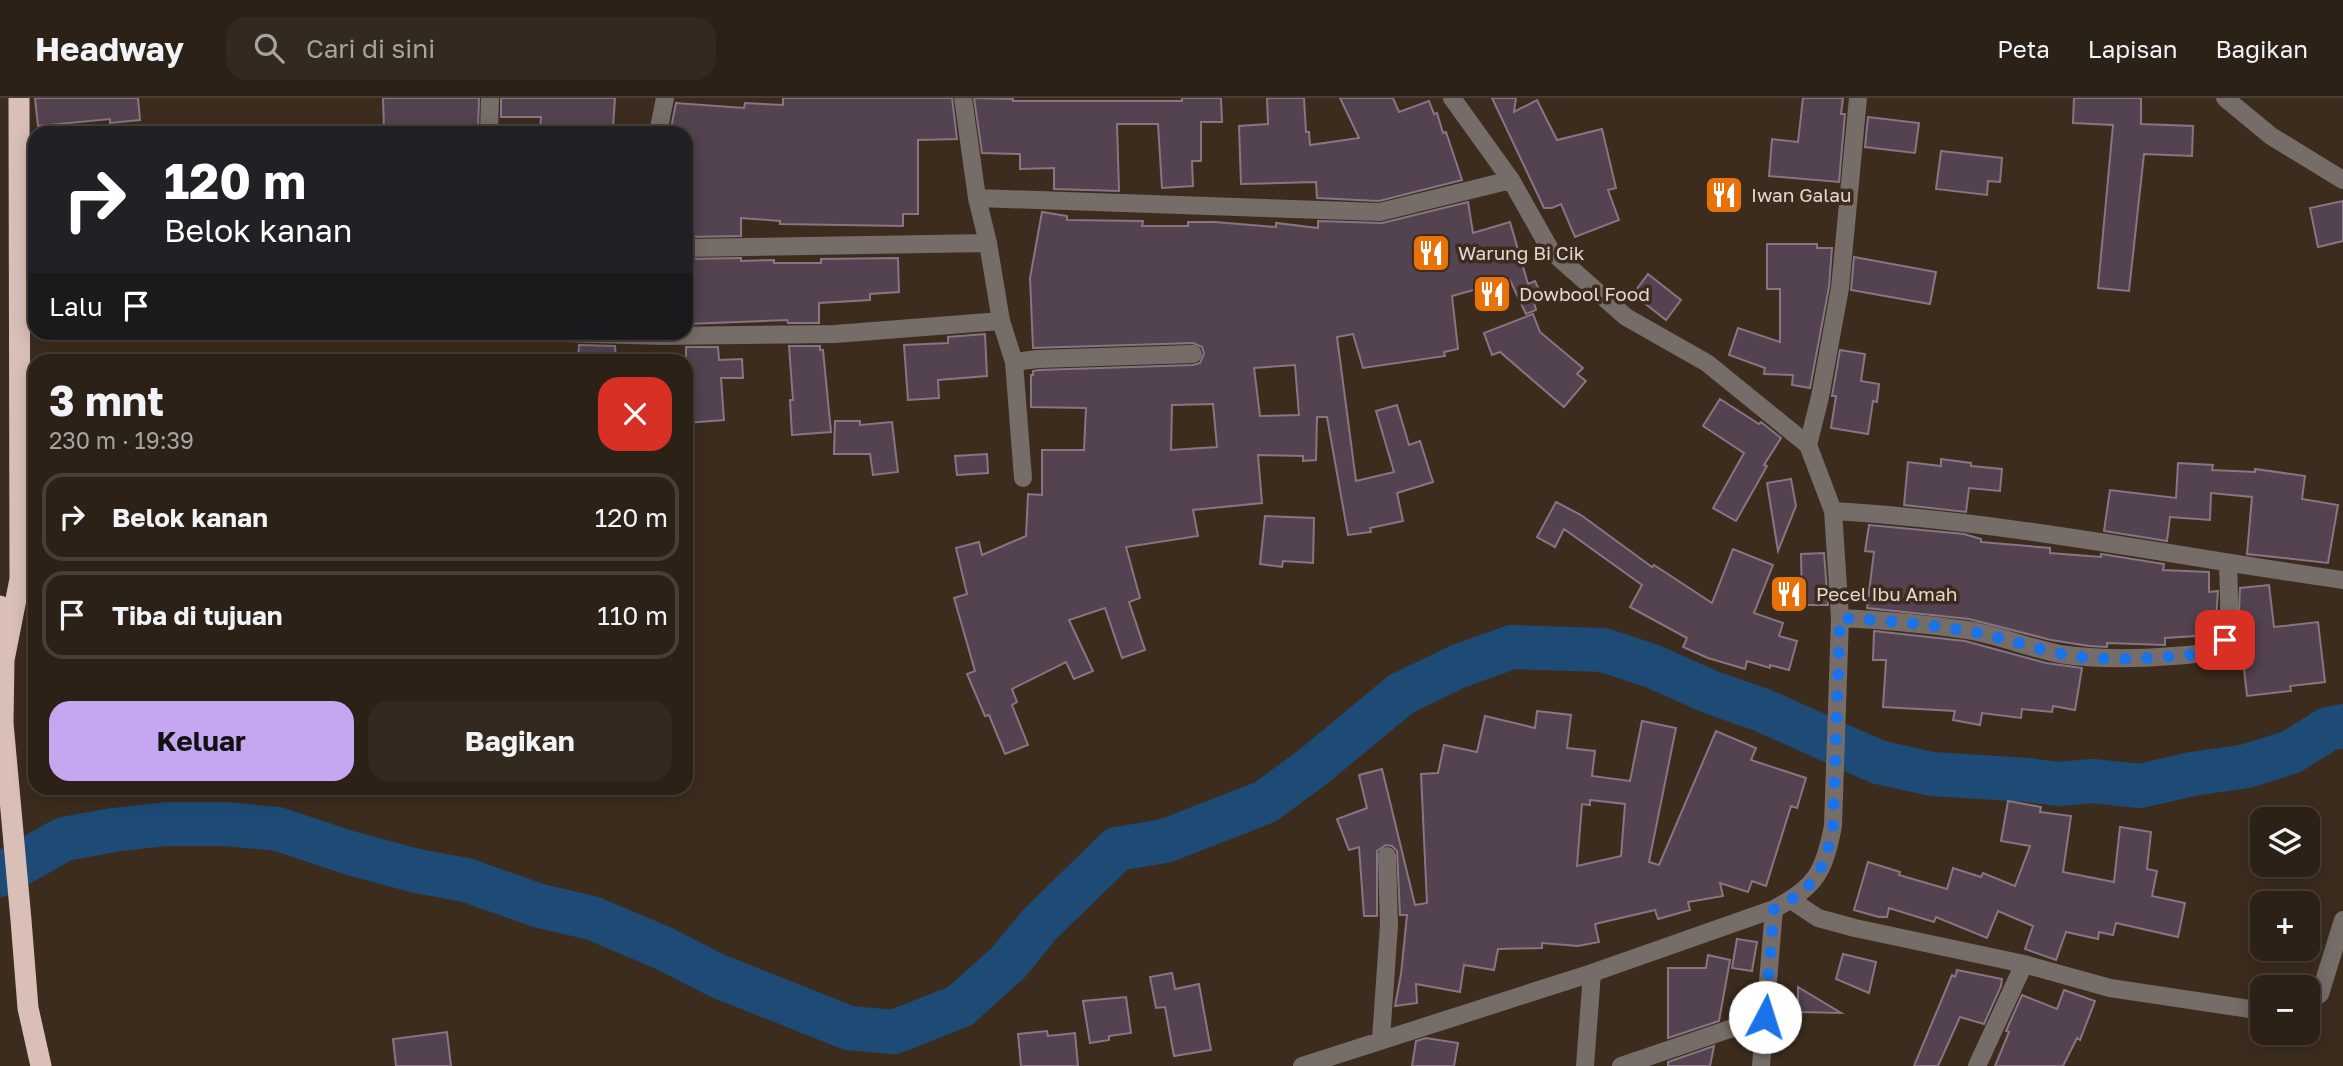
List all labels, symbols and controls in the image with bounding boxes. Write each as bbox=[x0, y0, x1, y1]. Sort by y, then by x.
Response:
search box bbox=[226, 17, 716, 80]
text: Headway bbox=[35, 29, 184, 68]
icon: search bbox=[250, 29, 288, 67]
text: Cari di sini bbox=[306, 33, 435, 64]
text: Peta bbox=[1997, 34, 2050, 63]
text: Lapisan bbox=[2088, 34, 2178, 63]
text: Bagikan bbox=[2216, 34, 2308, 63]
text: 120 m bbox=[164, 151, 306, 210]
icon: right bbox=[49, 154, 140, 245]
restaurant icon: Iwan Galau bbox=[1703, 174, 1745, 216]
place label: Iwan Galau bbox=[1751, 183, 1852, 206]
text: Belok kanan bbox=[164, 211, 352, 249]
restaurant icon: Warung Bi Cik bbox=[1410, 232, 1452, 274]
place label: Warung Bi Cik bbox=[1458, 241, 1585, 264]
restaurant icon: Dowbool Food bbox=[1471, 273, 1513, 315]
place label: Dowbool Food bbox=[1519, 282, 1650, 305]
icon: arrive bbox=[117, 287, 155, 325]
text: Lalu bbox=[49, 291, 103, 322]
text: 3 mnt bbox=[49, 375, 164, 425]
button: close bbox=[598, 377, 672, 451]
text: 230 m · 19:39 bbox=[49, 426, 194, 454]
icon: right bbox=[53, 498, 91, 536]
text: Belok kanan bbox=[112, 502, 268, 533]
text: 120 m bbox=[595, 502, 668, 533]
restaurant icon: Pecel Ibu Amah bbox=[1768, 573, 1810, 615]
place label: Pecel Ibu Amah bbox=[1816, 582, 1957, 605]
icon: arrive bbox=[53, 596, 91, 634]
text: Tiba di tujuan bbox=[112, 600, 282, 631]
text: 110 m bbox=[597, 600, 668, 631]
pin bbox=[2195, 610, 2255, 670]
icon: arrive bbox=[2206, 621, 2244, 659]
button: Keluar bbox=[49, 701, 354, 781]
button: Bagikan bbox=[368, 701, 672, 781]
map controls bbox=[2250, 807, 2320, 1045]
button: layers bbox=[2250, 807, 2320, 877]
button: + bbox=[2250, 891, 2320, 961]
button: − bbox=[2250, 975, 2320, 1045]
position arrow bbox=[1728, 980, 1802, 1054]

